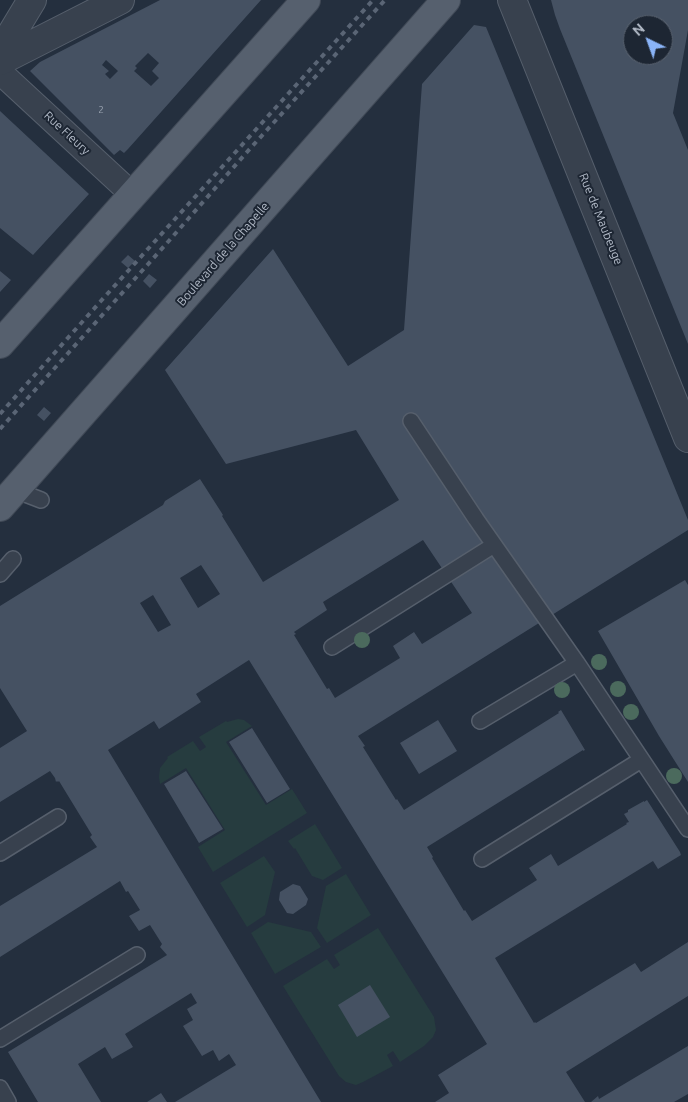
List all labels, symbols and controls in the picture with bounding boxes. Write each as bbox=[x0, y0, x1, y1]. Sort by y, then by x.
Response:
north arrow bbox=[623, 15, 673, 65]
text: N bbox=[629, 20, 648, 39]
house number: 2 bbox=[98, 104, 104, 116]
street label: Rue Fleury bbox=[41, 108, 93, 158]
street label: Rue de Maubeuge bbox=[576, 171, 626, 267]
street label: Boulevard de la Chapelle bbox=[174, 199, 272, 309]

